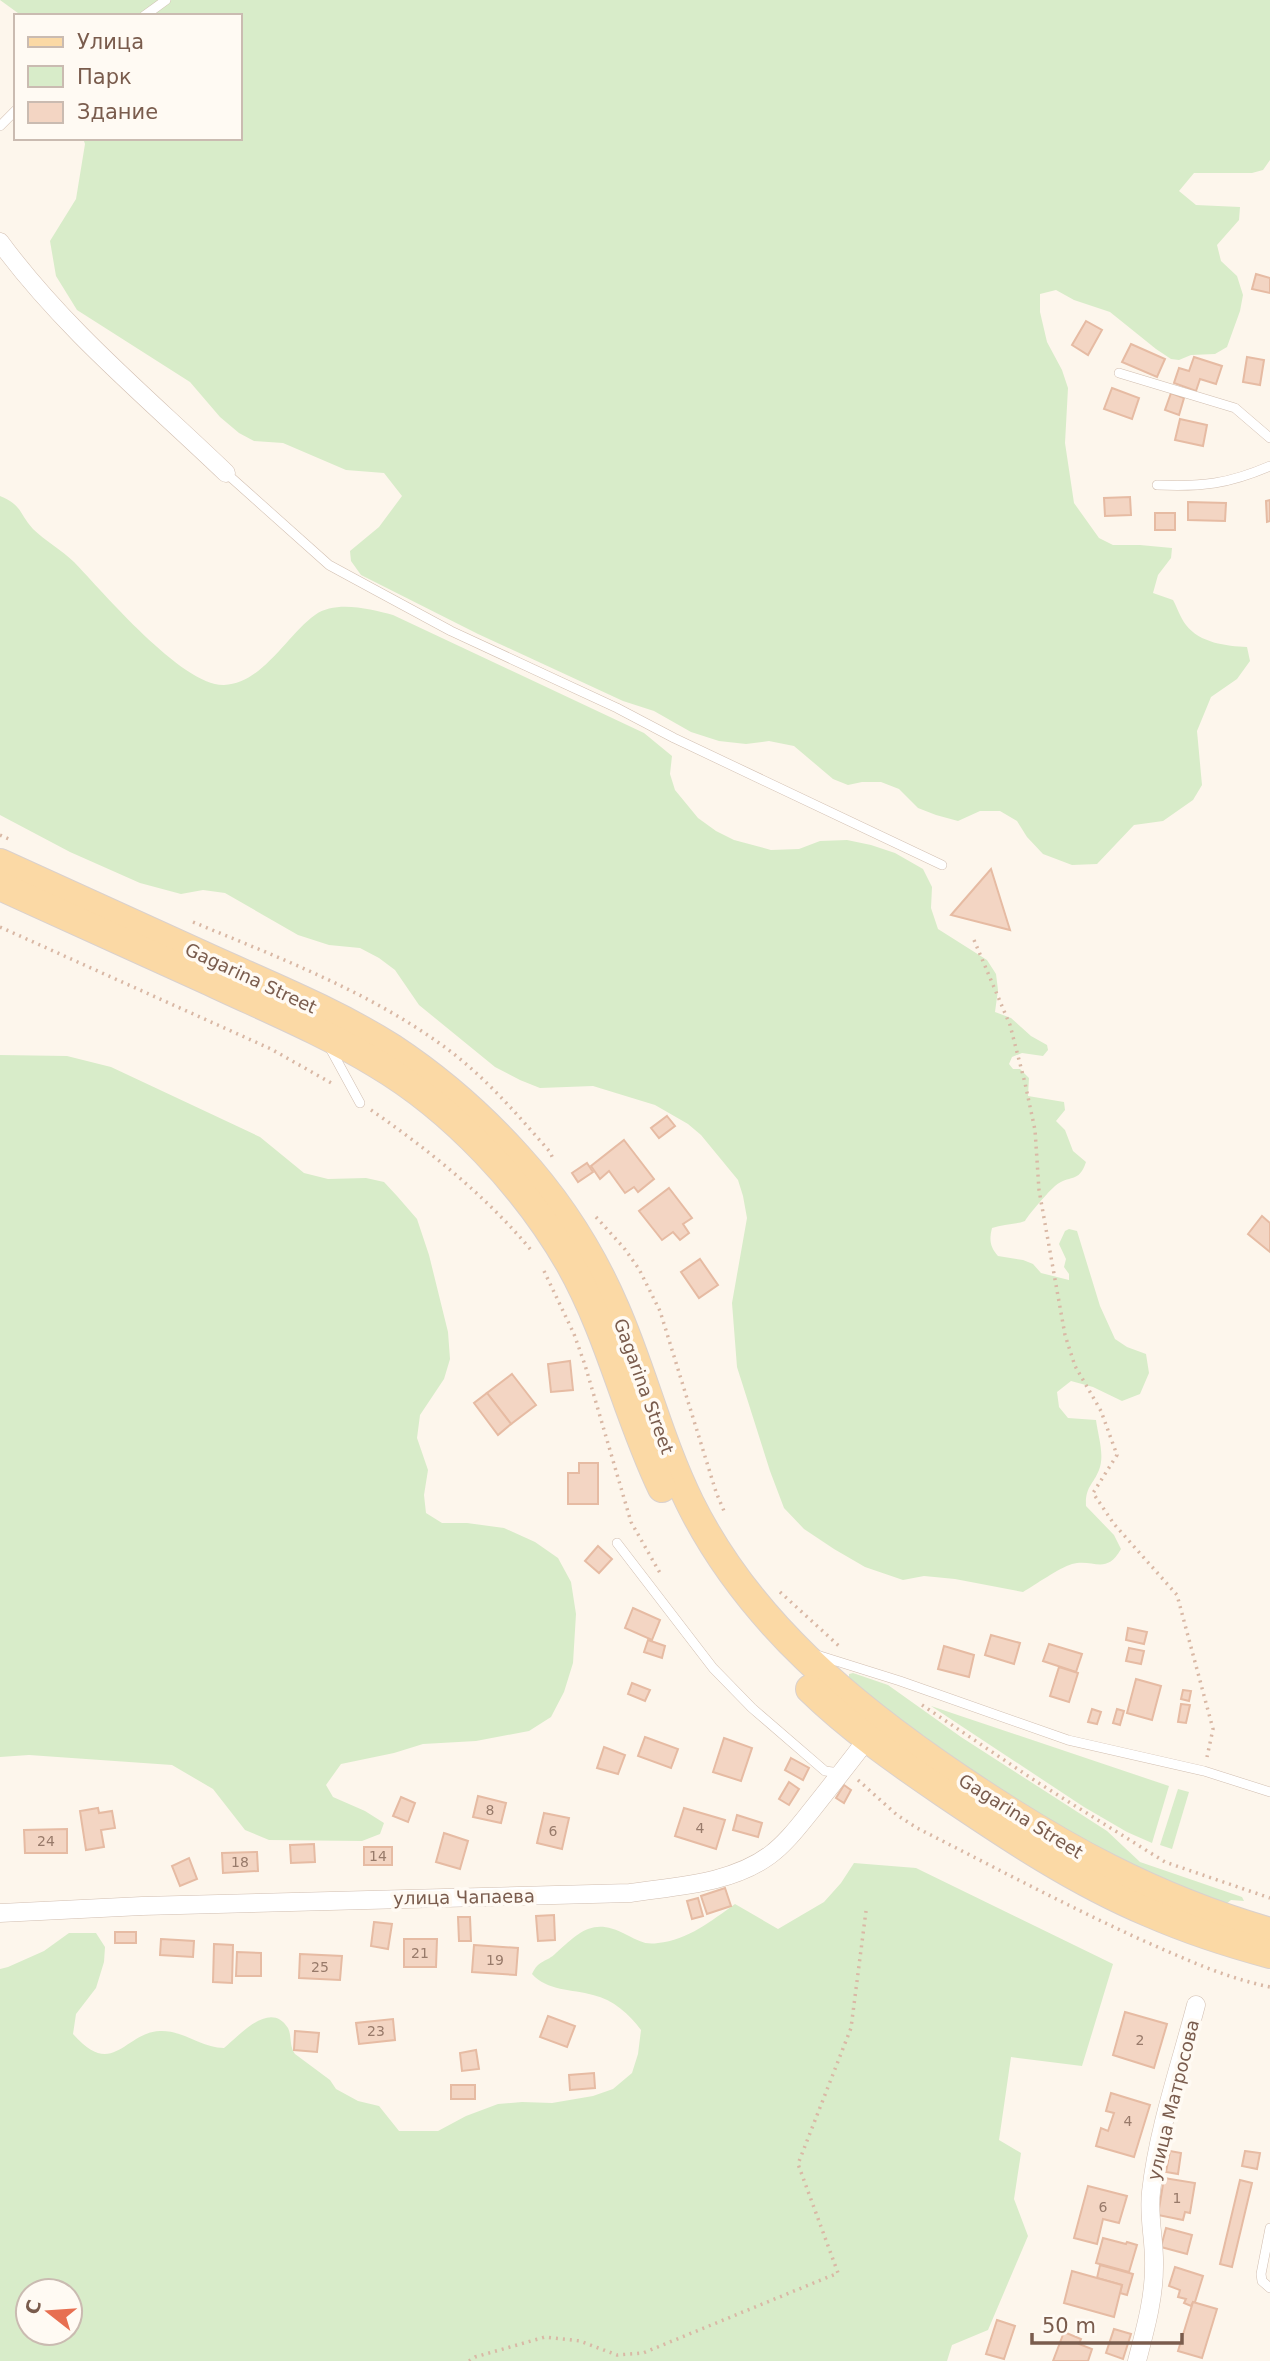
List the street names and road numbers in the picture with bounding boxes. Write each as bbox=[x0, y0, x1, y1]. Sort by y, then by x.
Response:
street label: Gagarina Street bbox=[182, 938, 320, 1018]
street label: Gagarina Street bbox=[610, 1315, 678, 1457]
street label: Gagarina Street bbox=[955, 1769, 1087, 1863]
street label: улица Чапаева bbox=[393, 1885, 535, 1909]
street label: улица Матросова bbox=[1143, 2017, 1203, 2183]

